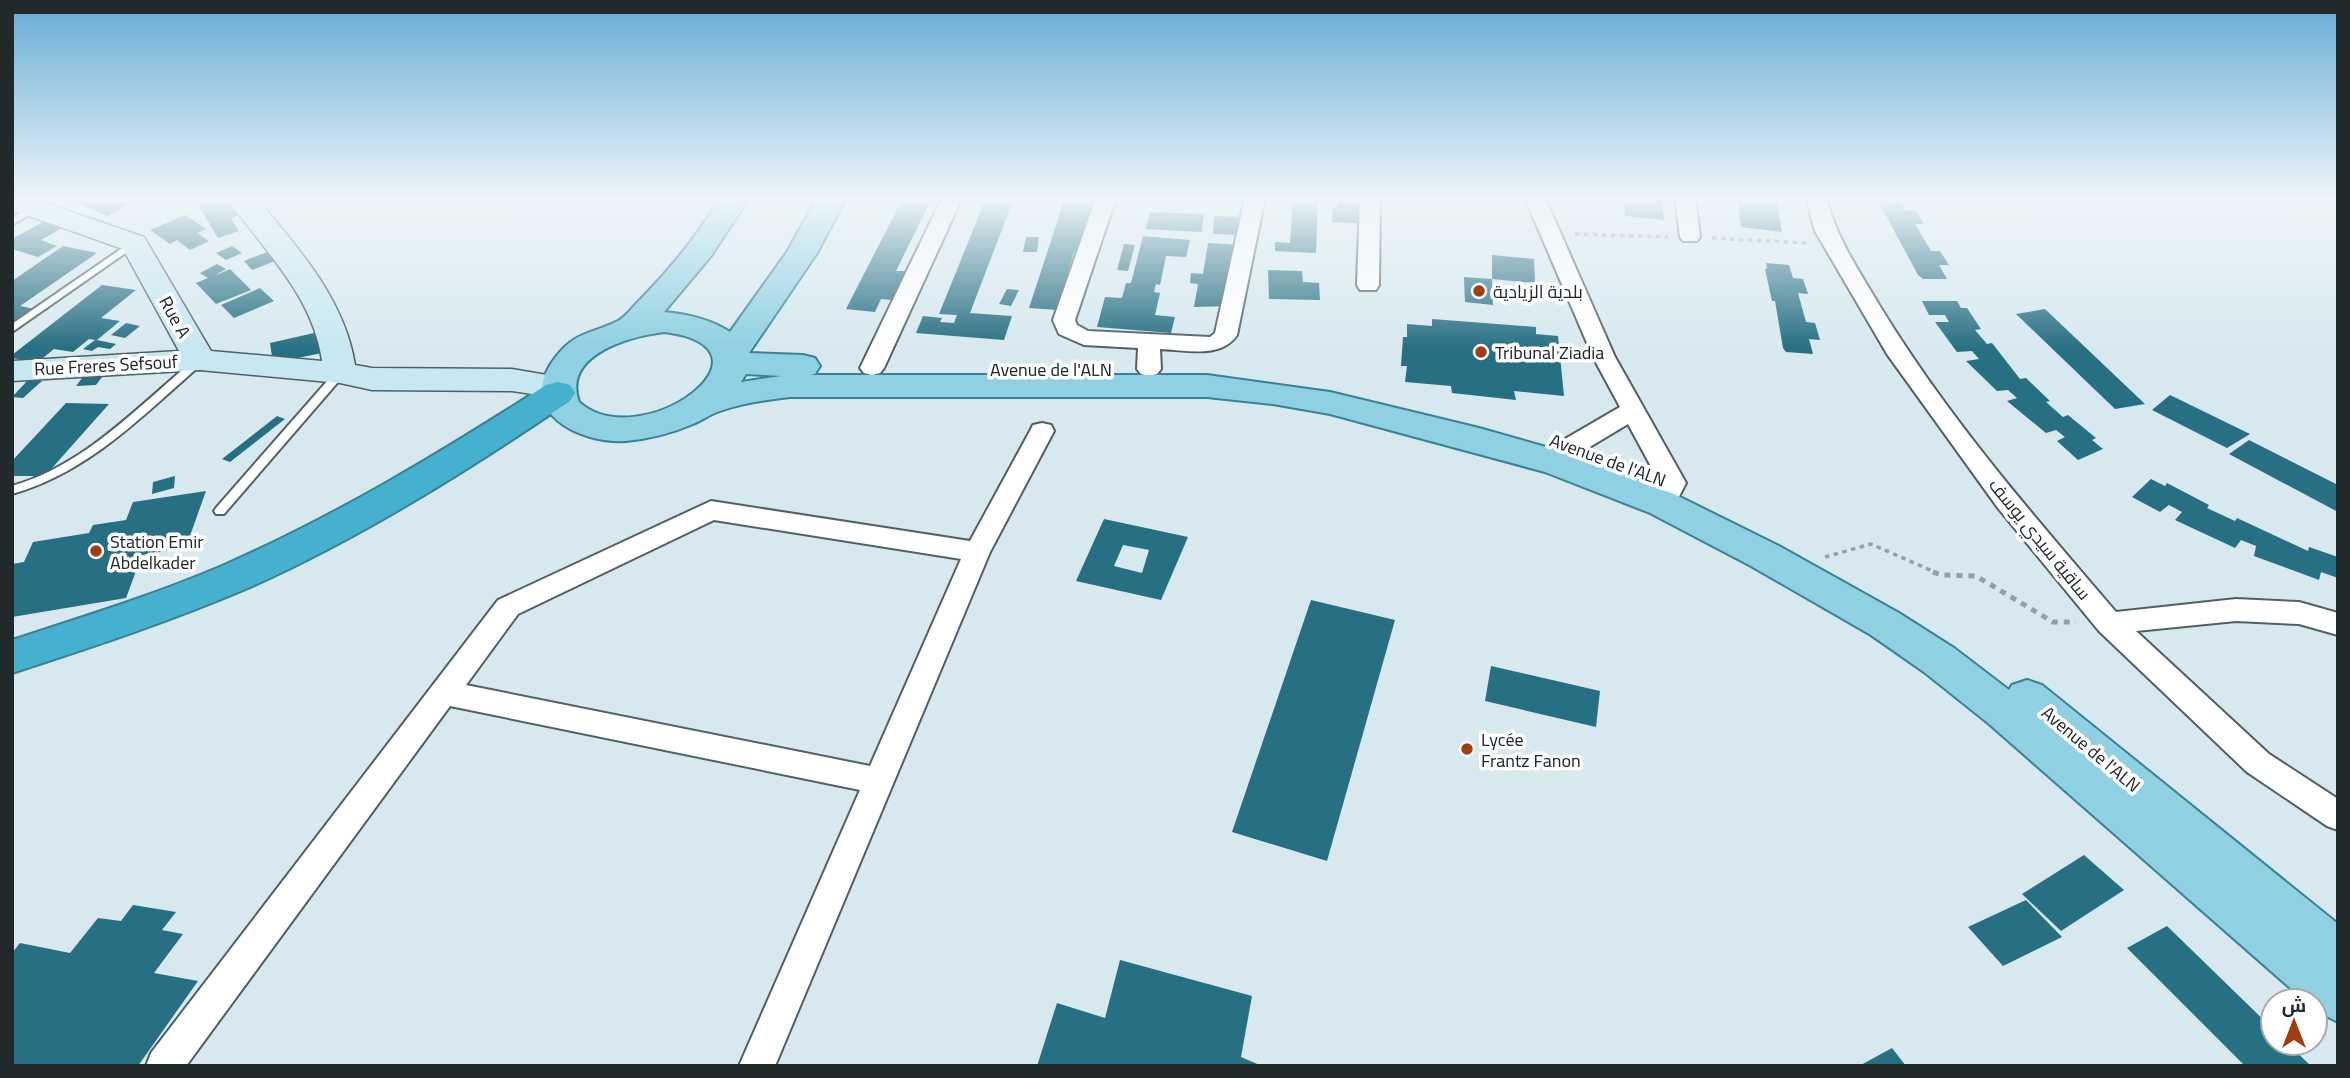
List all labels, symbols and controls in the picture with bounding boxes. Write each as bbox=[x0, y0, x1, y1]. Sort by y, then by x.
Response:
place label: بلدية الزيادية bbox=[1493, 275, 1583, 308]
marker: بلدية الزيادية bbox=[1471, 283, 1487, 299]
street label: Rue A bbox=[150, 290, 200, 345]
place label: Tribunal Ziadia bbox=[1495, 336, 1604, 369]
marker: Tribunal Ziadia bbox=[1473, 344, 1489, 360]
street label: Rue Freres Sefsouf bbox=[33, 345, 179, 385]
street label: Avenue de l'ALN bbox=[990, 353, 1112, 386]
street label: Avenue de l'ALN bbox=[1545, 424, 1671, 496]
street label: ساقية سيدي يوسف bbox=[1980, 470, 2100, 608]
place label: Station Emir Abdelkader bbox=[110, 525, 204, 579]
marker: Station Emir Abdelkader bbox=[88, 543, 104, 559]
street label: Avenue de l'ALN bbox=[2034, 697, 2148, 801]
place label: Lycée Frantz Fanon bbox=[1481, 723, 1581, 777]
marker: Lycée Frantz Fanon bbox=[1459, 741, 1475, 757]
north arrow bbox=[2259, 987, 2329, 1057]
text: ش bbox=[2282, 987, 2306, 1023]

